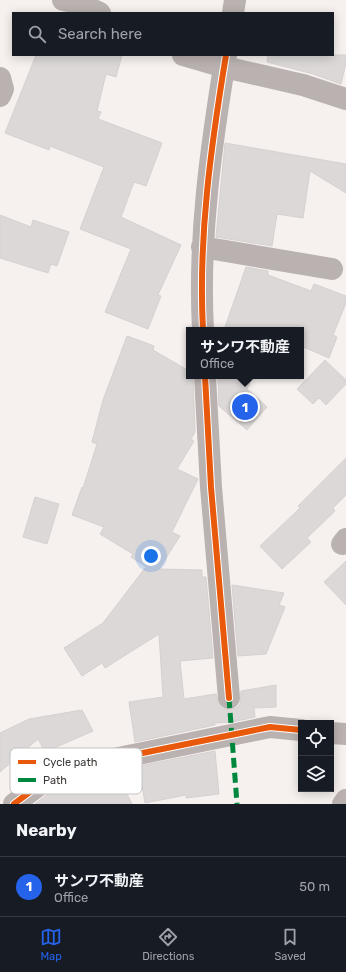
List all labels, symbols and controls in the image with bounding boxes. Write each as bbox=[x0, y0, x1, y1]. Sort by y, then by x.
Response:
search box bbox=[12, 12, 334, 56]
icon: search bbox=[26, 23, 48, 45]
text: Search here bbox=[58, 25, 142, 43]
popup bbox=[186, 327, 304, 379]
text: サンワ不動産 bbox=[200, 338, 290, 356]
text: Office bbox=[200, 356, 234, 371]
pin: 1 bbox=[232, 392, 258, 422]
your location bbox=[141, 546, 161, 566]
map controls bbox=[298, 720, 334, 792]
button: locate bbox=[298, 720, 334, 756]
legend bbox=[10, 748, 142, 794]
text: Cycle path bbox=[43, 756, 97, 769]
button: layers bbox=[298, 756, 334, 792]
text: Path bbox=[43, 774, 67, 787]
text: Nearby bbox=[16, 820, 77, 840]
text: サンワ不動産 bbox=[54, 872, 144, 890]
text: 1 bbox=[26, 879, 32, 894]
text: 50 m bbox=[299, 879, 330, 894]
text: Office bbox=[54, 890, 88, 905]
tab: Map bbox=[40, 926, 62, 963]
tab: Directions bbox=[142, 926, 194, 963]
tab: Saved bbox=[275, 926, 306, 963]

